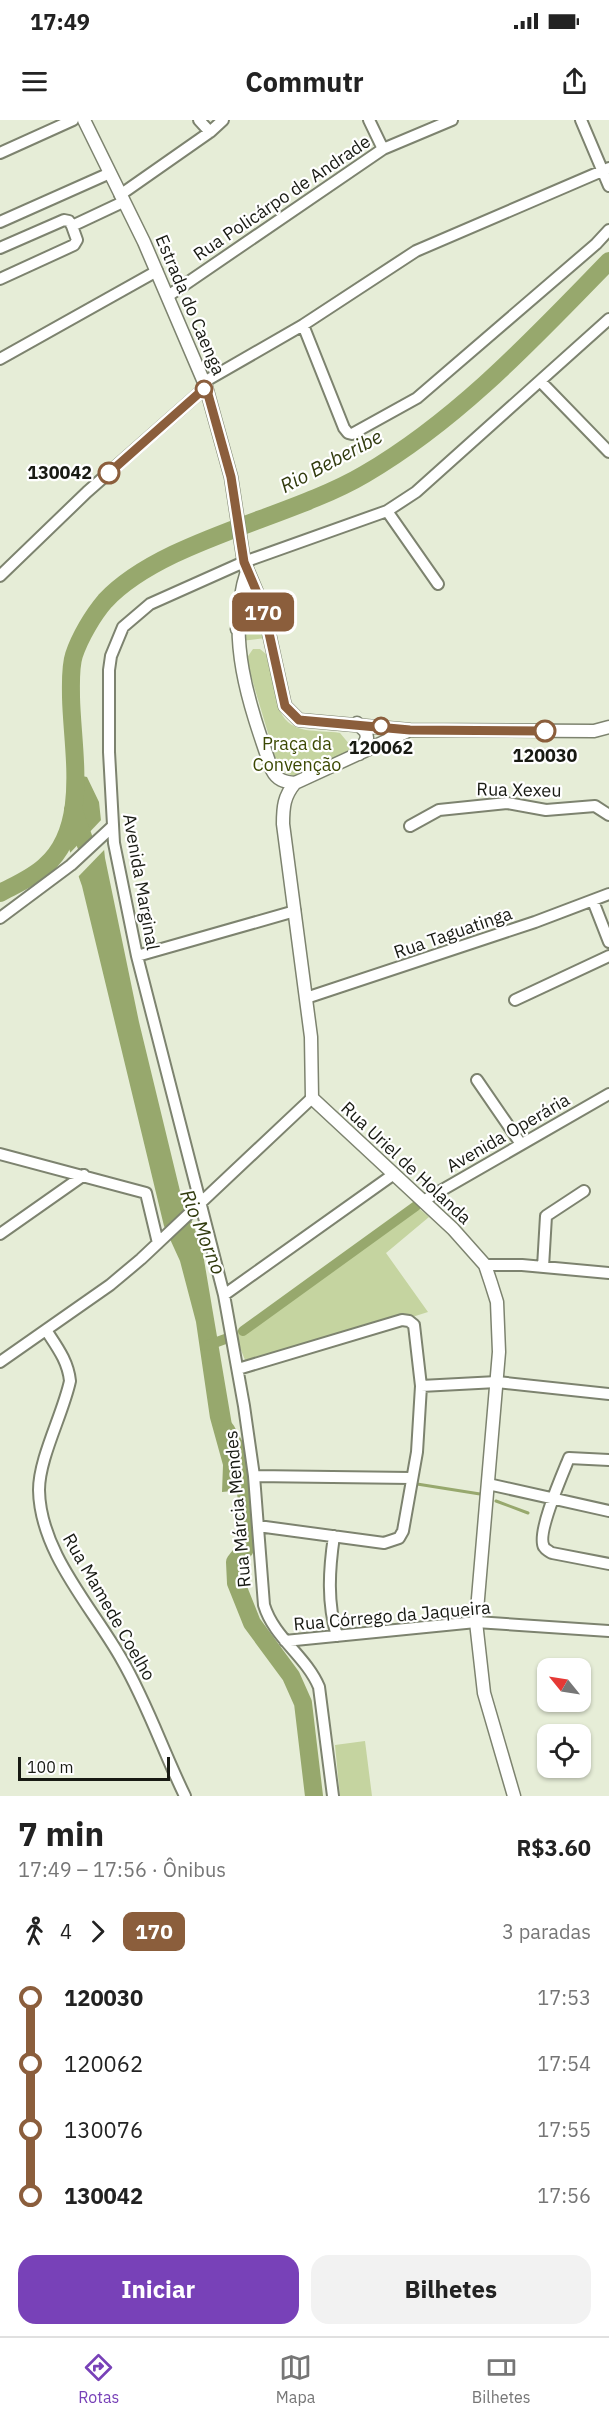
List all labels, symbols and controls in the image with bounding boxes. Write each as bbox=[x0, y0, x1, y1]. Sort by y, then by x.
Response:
text: 17:49 bbox=[30, 7, 90, 36]
text: Commutr bbox=[245, 64, 364, 99]
icon: menu bbox=[18, 65, 51, 98]
icon: share bbox=[558, 65, 591, 98]
street label: Rua Policárpo de Andrade bbox=[189, 130, 375, 266]
street label: Estrada do Caenga bbox=[150, 231, 231, 379]
unlabelled marker bbox=[195, 380, 213, 398]
water label: Rio Beberibe bbox=[275, 422, 387, 499]
place label: 130042 bbox=[27, 461, 92, 484]
marker: 130042 bbox=[98, 462, 120, 484]
line badge: 170 bbox=[228, 592, 298, 632]
text: 170 bbox=[244, 598, 282, 626]
marker: 120062 bbox=[372, 717, 390, 735]
marker: 120030 bbox=[534, 720, 556, 742]
park label: Praça da Convenção bbox=[253, 732, 341, 776]
place label: 120062 bbox=[349, 736, 413, 759]
place label: 120030 bbox=[513, 744, 578, 767]
street label: Rua Xexeu bbox=[476, 777, 562, 802]
street label: Avenida Marginal bbox=[118, 812, 165, 952]
street label: Rua Taguatinga bbox=[391, 901, 515, 964]
street label: Avenida Operária bbox=[442, 1088, 574, 1177]
street label: Rua Uriel de Holanda bbox=[336, 1096, 477, 1229]
water label: Rio Morno bbox=[174, 1185, 233, 1278]
street label: Rua Márcia Mendes bbox=[219, 1430, 256, 1589]
street label: Rua Mamede Coelho bbox=[58, 1529, 161, 1685]
street label: Rua Córrego da Jaqueira bbox=[292, 1595, 492, 1636]
north arrow bbox=[537, 1658, 591, 1712]
map controls bbox=[537, 1658, 591, 1778]
button: locate bbox=[537, 1724, 591, 1778]
scale bar bbox=[18, 1754, 170, 1782]
text: 100 m bbox=[27, 1757, 74, 1777]
text: 7 min bbox=[18, 1812, 104, 1855]
text: R$3.60 bbox=[517, 1833, 591, 1862]
text: 17:49 – 17:56 · Ônibus bbox=[18, 1856, 226, 1883]
icon: walk bbox=[18, 1915, 51, 1948]
icon: forward bbox=[81, 1915, 114, 1948]
text: 170 bbox=[135, 1917, 173, 1945]
text: 4 bbox=[60, 1918, 72, 1945]
text: 3 paradas bbox=[502, 1918, 591, 1945]
text: 120030 bbox=[64, 1983, 143, 2012]
text: 17:53 bbox=[537, 1984, 591, 2011]
text: 120062 bbox=[64, 2049, 143, 2078]
text: 17:54 bbox=[537, 2050, 591, 2077]
text: 130076 bbox=[64, 2115, 143, 2144]
text: 17:55 bbox=[537, 2116, 591, 2143]
text: 130042 bbox=[64, 2181, 143, 2210]
text: 17:56 bbox=[537, 2182, 591, 2209]
button: Iniciar bbox=[18, 2255, 299, 2324]
button: Bilhetes bbox=[311, 2255, 591, 2324]
tab: Rotas bbox=[78, 2351, 119, 2407]
tab: Mapa bbox=[276, 2351, 315, 2407]
tab: Bilhetes bbox=[472, 2351, 531, 2407]

